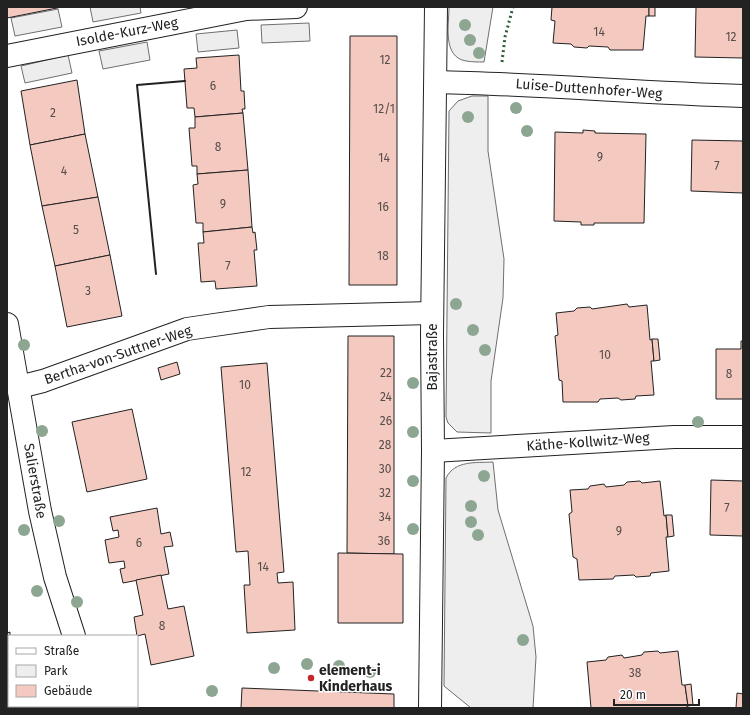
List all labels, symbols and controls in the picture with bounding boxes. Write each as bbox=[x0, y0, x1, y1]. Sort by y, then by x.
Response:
street label: Isolde-Kurz-Weg bbox=[75, 14, 180, 50]
house number: 14 bbox=[593, 25, 605, 39]
house number: 12 bbox=[725, 30, 737, 44]
house number: 12 bbox=[379, 53, 391, 67]
street label: Luise-Duttenhofer-Weg bbox=[515, 75, 664, 103]
house number: 6 bbox=[210, 79, 216, 93]
house number: 12/1 bbox=[373, 102, 395, 116]
house number: 2 bbox=[50, 106, 56, 120]
house number: 8 bbox=[215, 140, 222, 154]
house number: 9 bbox=[597, 150, 603, 164]
house number: 14 bbox=[378, 151, 390, 165]
house number: 7 bbox=[714, 159, 720, 173]
house number: 4 bbox=[61, 164, 68, 178]
house number: 9 bbox=[220, 197, 226, 211]
house number: 16 bbox=[377, 200, 389, 214]
house number: 5 bbox=[73, 223, 79, 237]
house number: 18 bbox=[377, 249, 389, 263]
house number: 7 bbox=[225, 259, 231, 273]
house number: 3 bbox=[85, 284, 91, 298]
street label: Bertha-von-Suttner-Weg bbox=[42, 322, 195, 388]
street label: Bajastraße bbox=[424, 323, 441, 391]
house number: 10 bbox=[599, 348, 611, 362]
house number: 22 bbox=[380, 366, 392, 380]
house number: 8 bbox=[726, 367, 733, 381]
house number: 10 bbox=[239, 378, 251, 392]
house number: 24 bbox=[380, 390, 393, 404]
house number: 26 bbox=[380, 414, 392, 428]
street label: Käthe-Kollwitz-Weg bbox=[526, 429, 651, 455]
house number: 28 bbox=[379, 438, 392, 452]
street label: Salierstraße bbox=[20, 442, 50, 520]
house number: 30 bbox=[379, 462, 392, 476]
house number: 12 bbox=[240, 465, 252, 479]
house number: 32 bbox=[379, 486, 391, 500]
house number: 7 bbox=[724, 501, 730, 515]
house number: 34 bbox=[379, 510, 392, 524]
house number: 9 bbox=[616, 524, 622, 538]
house number: 36 bbox=[378, 534, 390, 548]
house number: 6 bbox=[136, 536, 142, 550]
house number: 14 bbox=[257, 560, 269, 574]
house number: 8 bbox=[159, 619, 166, 633]
legend bbox=[8, 635, 138, 707]
text: Straße bbox=[44, 644, 79, 658]
place label: element-i Kinderhaus bbox=[319, 662, 392, 695]
text: Park bbox=[44, 664, 68, 678]
house number: 38 bbox=[629, 666, 642, 680]
marker: element-i Kinderhaus bbox=[306, 673, 316, 683]
scale bar bbox=[614, 681, 699, 707]
text: Gebäude bbox=[44, 684, 92, 698]
text: 20 m bbox=[620, 688, 646, 702]

